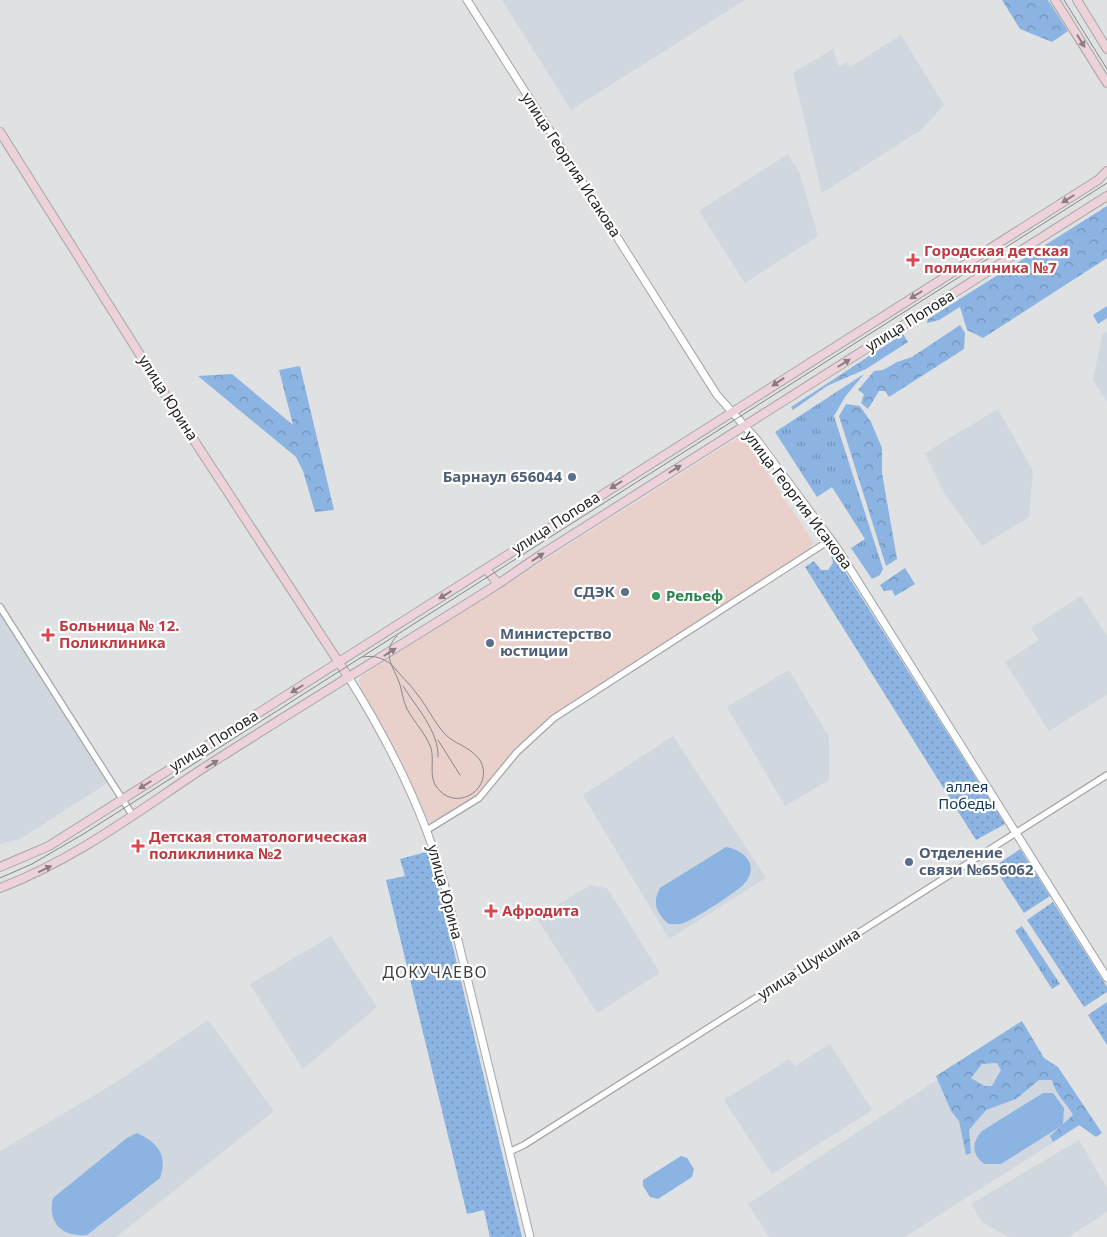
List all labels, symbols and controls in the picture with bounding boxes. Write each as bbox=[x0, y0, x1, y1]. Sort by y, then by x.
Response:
one-way arrow bbox=[1076, 35, 1086, 48]
street label: улица Георгия Исакова bbox=[518, 88, 626, 241]
one-way arrow bbox=[1061, 194, 1074, 204]
place label: Городская детская поликлиника №7 bbox=[924, 240, 1069, 277]
marker: Городская детская поликлиника №7 bbox=[906, 253, 920, 267]
street label: улица Попова bbox=[861, 285, 958, 355]
one-way arrow bbox=[909, 291, 922, 300]
street label: улица Юрина bbox=[135, 351, 203, 444]
one-way arrow bbox=[837, 358, 850, 367]
one-way arrow bbox=[772, 377, 785, 387]
street label: улица Георгия Исакова bbox=[740, 426, 858, 573]
one-way arrow bbox=[669, 465, 682, 474]
place label: Барнаул 656044 bbox=[443, 466, 562, 486]
marker: Барнаул 656044 bbox=[566, 471, 578, 483]
one-way arrow bbox=[609, 480, 622, 490]
street label: улица Попова bbox=[508, 486, 603, 558]
one-way arrow bbox=[532, 552, 545, 561]
place label: СДЭК bbox=[573, 581, 616, 601]
place label: Рельеф bbox=[666, 585, 723, 605]
marker: СДЭК bbox=[619, 586, 631, 598]
one-way arrow bbox=[439, 590, 452, 599]
marker: Рельеф bbox=[650, 590, 662, 602]
place label: Больница № 12. Поликлиника bbox=[59, 615, 180, 652]
place label: Министерство юстиции bbox=[500, 623, 611, 660]
marker: Больница № 12. Поликлиника bbox=[41, 628, 55, 642]
marker: Министерство юстиции bbox=[484, 637, 496, 649]
one-way arrow bbox=[383, 648, 396, 657]
one-way arrow bbox=[290, 684, 304, 693]
street label: улица Попова bbox=[165, 705, 262, 775]
one-way arrow bbox=[205, 759, 218, 768]
park label: аллея Победы bbox=[938, 776, 996, 813]
one-way arrow bbox=[138, 780, 151, 790]
place label: Детская стоматологическая поликлиника №2 bbox=[149, 826, 367, 863]
marker: Детская стоматологическая поликлиника №2 bbox=[131, 839, 145, 853]
street label: улица Юрина bbox=[424, 842, 468, 941]
place label: Отделение связи №656062 bbox=[919, 842, 1034, 879]
marker: Отделение связи №656062 bbox=[903, 856, 915, 868]
one-way arrow bbox=[38, 865, 52, 873]
place label: Афродита bbox=[502, 900, 579, 920]
marker: Афродита bbox=[484, 904, 498, 918]
street label: улица Шукшина bbox=[754, 923, 863, 1004]
district label: ДОКУЧАЕВО bbox=[382, 961, 488, 983]

